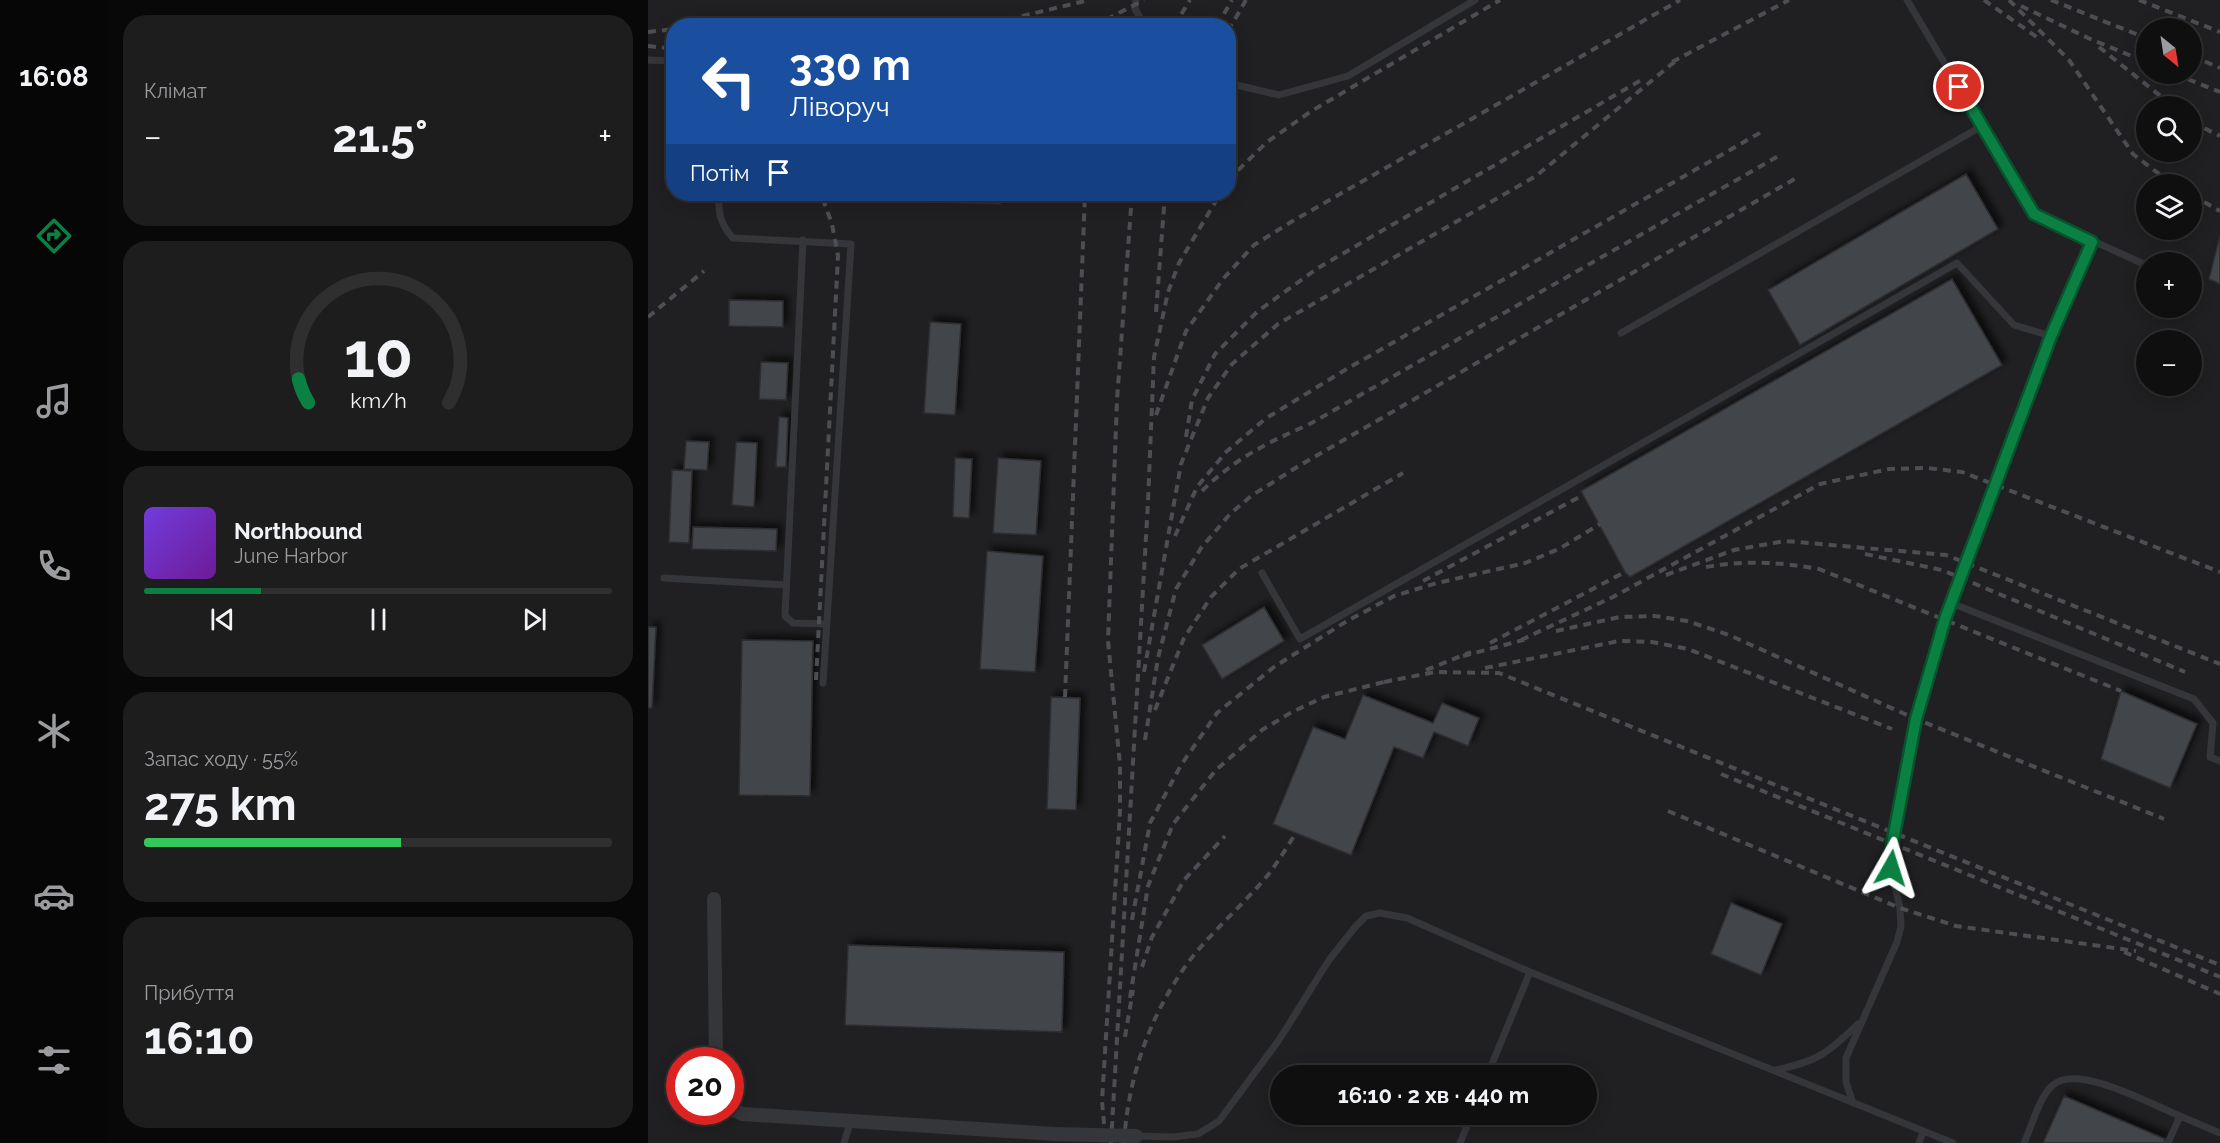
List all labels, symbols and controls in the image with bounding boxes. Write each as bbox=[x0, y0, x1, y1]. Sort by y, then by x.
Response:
north arrow bbox=[2136, 18, 2202, 84]
map controls bbox=[2136, 18, 2202, 396]
text: 330 m bbox=[789, 41, 911, 90]
icon: left bbox=[690, 42, 768, 120]
text: 16:08 bbox=[19, 61, 89, 92]
pin bbox=[1933, 61, 1984, 112]
icon: arrive bbox=[1942, 70, 1975, 103]
text: Клімат bbox=[144, 79, 207, 103]
text: Ліворуч bbox=[789, 91, 890, 122]
button: search bbox=[2136, 96, 2202, 162]
text: 21.5° bbox=[332, 110, 428, 163]
text: − bbox=[144, 117, 162, 156]
text: + bbox=[598, 117, 612, 156]
icon: arrive bbox=[762, 156, 795, 189]
text: Потім bbox=[690, 160, 750, 186]
button: layers bbox=[2136, 174, 2202, 240]
icon: directions bbox=[33, 215, 75, 257]
button: + bbox=[2136, 252, 2202, 318]
text: 10 bbox=[343, 318, 413, 392]
button: − bbox=[2136, 330, 2202, 396]
icon: music bbox=[33, 380, 75, 422]
text: km/h bbox=[350, 388, 406, 413]
text: Northbound bbox=[234, 518, 363, 544]
text: June Harbor bbox=[234, 544, 348, 568]
icon: phone bbox=[33, 545, 75, 587]
icon: previous bbox=[206, 603, 239, 636]
icon: pause bbox=[362, 603, 395, 636]
icon: next bbox=[518, 603, 551, 636]
icon: climate bbox=[33, 710, 75, 752]
text: Запас ходу · 55% bbox=[144, 747, 298, 771]
text: 275 km bbox=[144, 778, 297, 831]
position arrow bbox=[1859, 836, 1923, 900]
icon: car bbox=[33, 875, 75, 917]
text: Прибуття bbox=[144, 981, 234, 1005]
text: 16:10 bbox=[144, 1012, 255, 1065]
icon: filters bbox=[33, 1039, 75, 1081]
speed limit sign: 20 bbox=[666, 1047, 744, 1125]
text: 16:10 · 2 хв · 440 m bbox=[1338, 1082, 1529, 1108]

